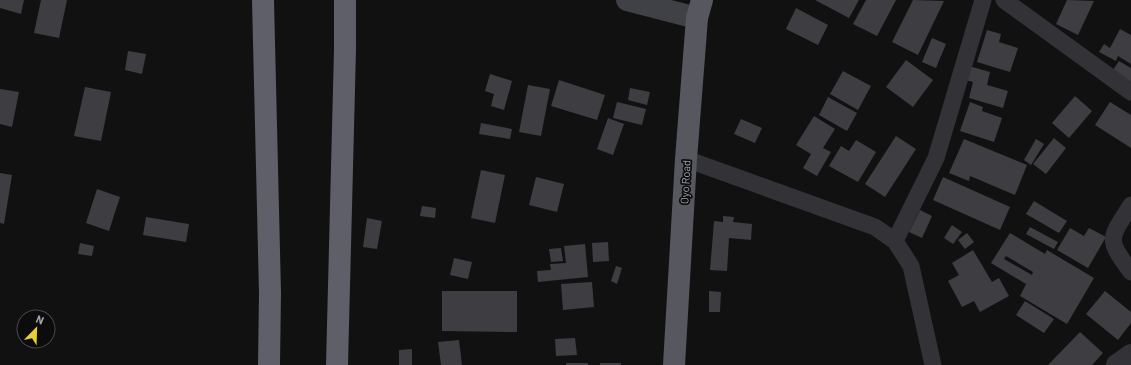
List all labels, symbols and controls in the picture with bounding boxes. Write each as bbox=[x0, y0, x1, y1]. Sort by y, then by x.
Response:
street label: Oyo Road bbox=[677, 160, 693, 204]
north arrow bbox=[16, 309, 56, 349]
text: N bbox=[34, 312, 46, 327]

